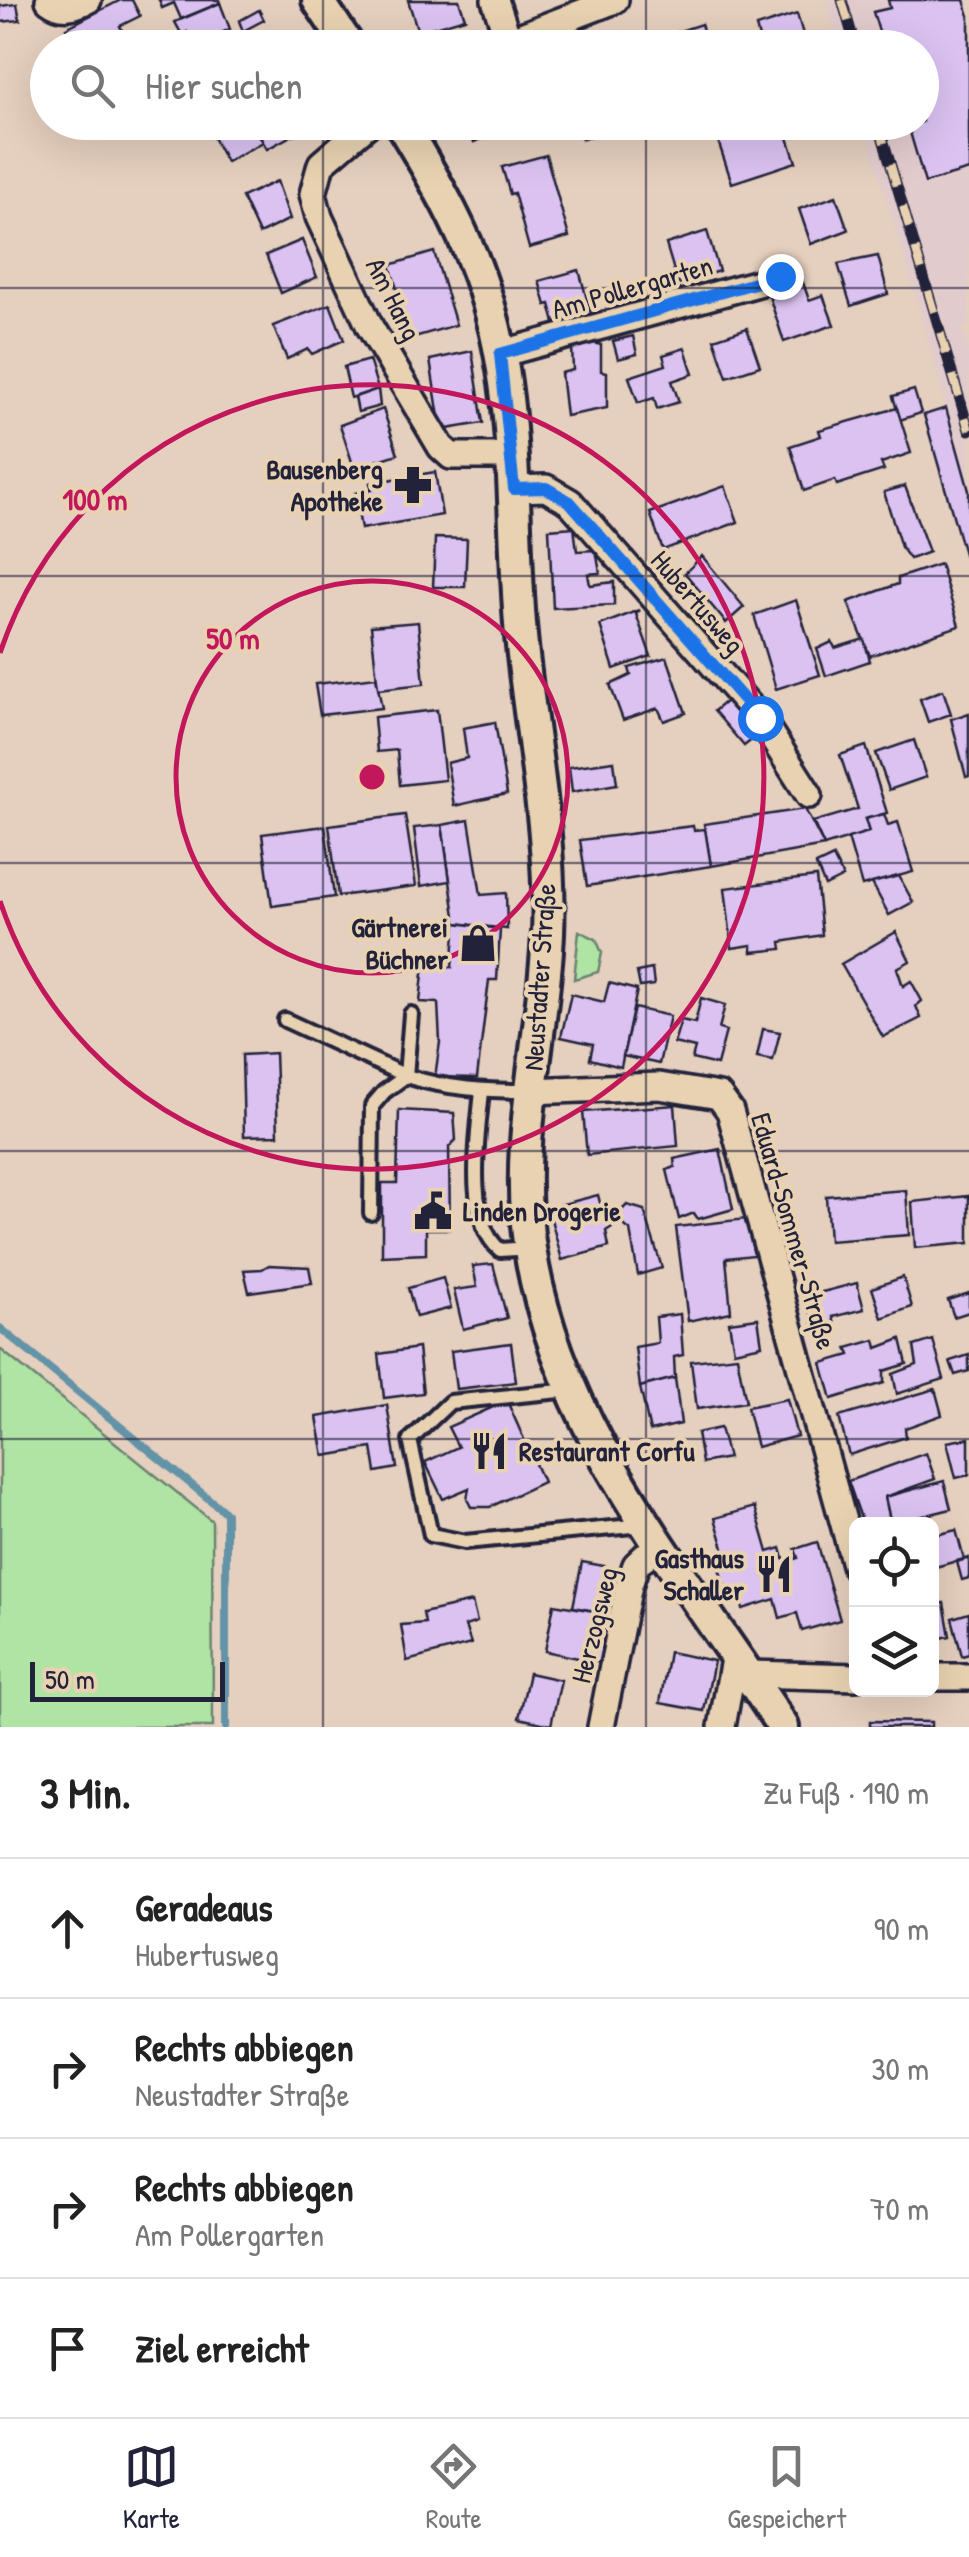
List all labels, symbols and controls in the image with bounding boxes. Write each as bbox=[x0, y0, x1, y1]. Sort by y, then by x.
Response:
search box bbox=[30, 30, 939, 140]
icon: search bbox=[65, 58, 120, 113]
text: Hier suchen bbox=[145, 59, 303, 111]
street label: Am Pollergarten bbox=[547, 246, 717, 328]
street label: Am Hang bbox=[357, 251, 431, 347]
route end bbox=[758, 254, 804, 300]
place label: Bausenberg Apotheke bbox=[266, 450, 384, 521]
pharmacy icon: Bausenberg Apotheke bbox=[392, 464, 434, 506]
text: 100 m bbox=[62, 479, 128, 519]
street label: Hubertusweg bbox=[642, 542, 754, 662]
text: 50 m bbox=[206, 618, 260, 658]
route start bbox=[738, 696, 784, 742]
centre of rings bbox=[354, 759, 390, 795]
street label: Neustadter Straße bbox=[513, 882, 565, 1072]
place label: Gärtnerei Büchner bbox=[351, 908, 448, 978]
shop icon: Gärtnerei Büchner bbox=[457, 922, 499, 964]
street label: Eduard-Sommer-Straße bbox=[742, 1108, 846, 1354]
public building icon: Linden Drogerie bbox=[412, 1190, 454, 1232]
place label: Linden Drogerie bbox=[463, 1192, 622, 1231]
restaurant icon: Restaurant Corfu bbox=[468, 1430, 510, 1472]
place label: Restaurant Corfu bbox=[519, 1432, 695, 1470]
map controls bbox=[849, 1517, 939, 1697]
button: locate bbox=[849, 1517, 939, 1607]
place label: Gasthaus Schaller bbox=[654, 1539, 744, 1609]
restaurant icon: Gasthaus Schaller bbox=[753, 1553, 795, 1595]
street label: Herzogsweg bbox=[561, 1563, 627, 1687]
button: layers bbox=[849, 1607, 939, 1697]
scale bar bbox=[30, 1657, 225, 1702]
text: 50 m bbox=[45, 1660, 95, 1698]
text: 3 Min. bbox=[40, 1764, 131, 1821]
text: Zu Fuß · 190 m bbox=[763, 1771, 929, 1814]
text: Geradeaus bbox=[135, 1881, 273, 1933]
icon: ahead bbox=[40, 1901, 95, 1956]
text: 90 m bbox=[874, 1907, 929, 1950]
text: Hubertusweg bbox=[135, 1933, 279, 1976]
text: Rechts abbiegen bbox=[135, 2021, 354, 2073]
icon: right bbox=[40, 2041, 95, 2096]
text: 30 m bbox=[871, 2047, 929, 2090]
text: Neustadter Straße bbox=[135, 2073, 350, 2116]
text: Rechts abbiegen bbox=[135, 2161, 354, 2213]
icon: right bbox=[40, 2181, 95, 2236]
text: 70 m bbox=[870, 2187, 929, 2230]
text: Am Pollergarten bbox=[135, 2213, 324, 2256]
icon: arrive bbox=[40, 2321, 95, 2376]
text: Ziel erreicht bbox=[135, 2322, 309, 2374]
tab: Karte bbox=[123, 2439, 180, 2537]
tab: Route bbox=[426, 2439, 482, 2537]
tab: Gespeichert bbox=[727, 2439, 846, 2537]

